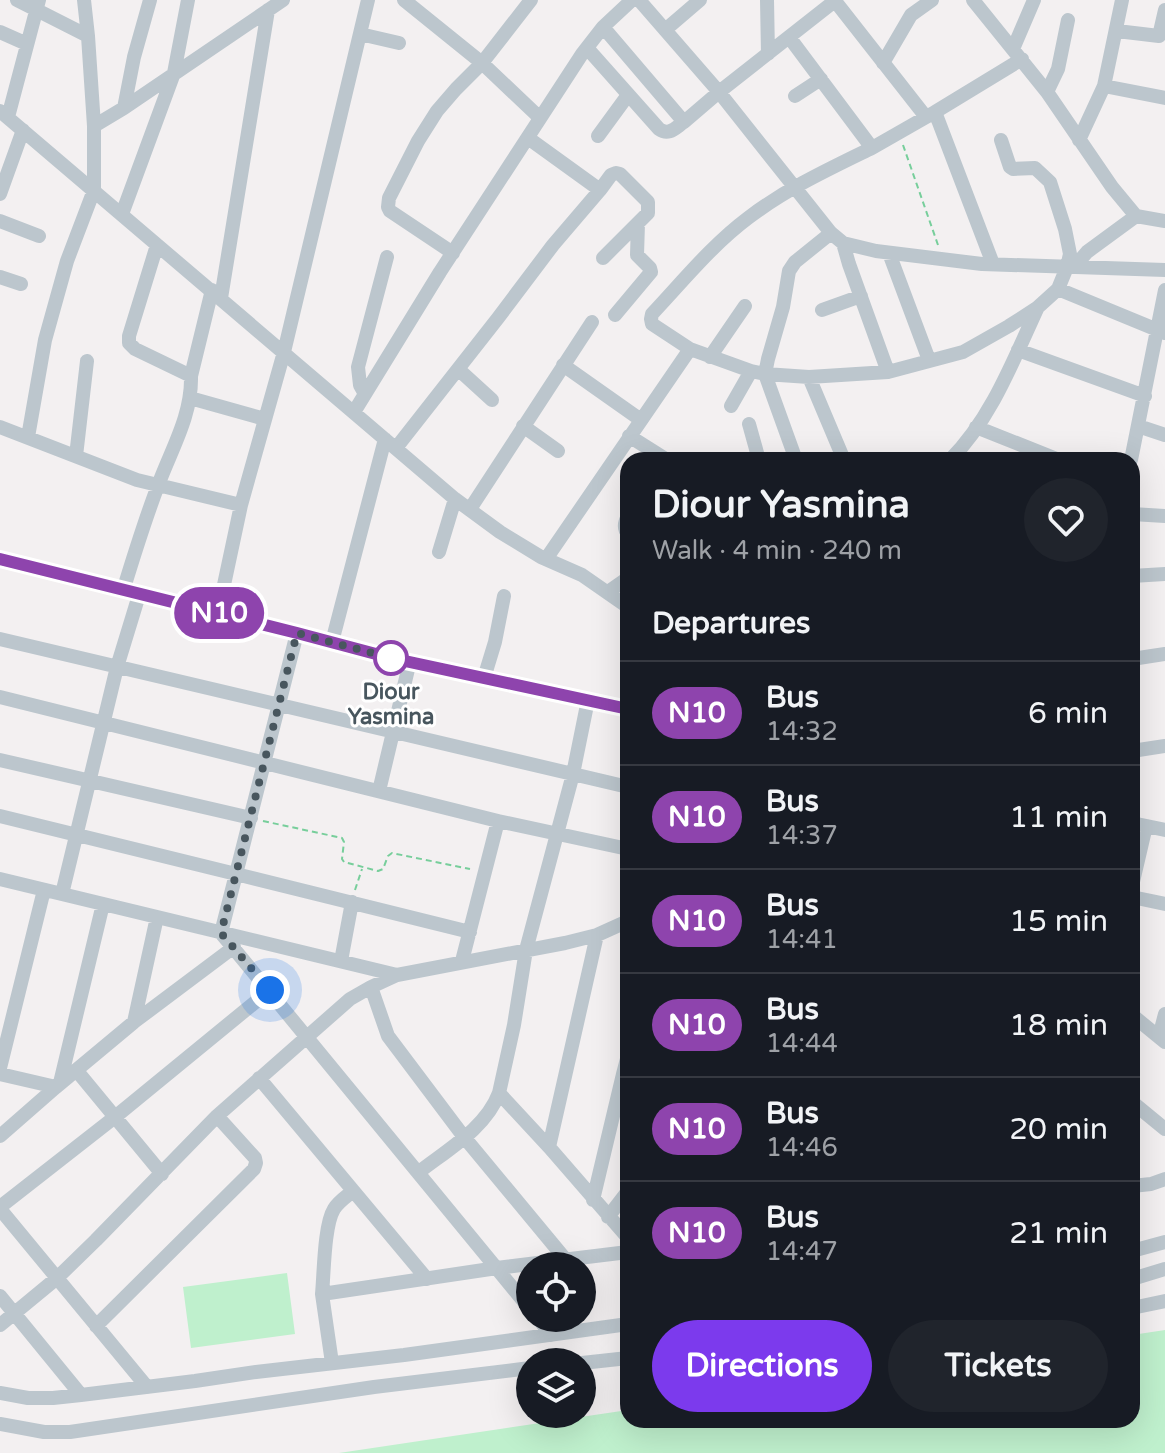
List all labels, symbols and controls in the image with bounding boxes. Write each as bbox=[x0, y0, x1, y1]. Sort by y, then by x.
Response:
button: heart bbox=[1024, 478, 1108, 562]
text: Diour Yasmina bbox=[652, 482, 910, 528]
text: Walk · 4 min · 240 m bbox=[652, 535, 902, 566]
line badge: N10 bbox=[173, 587, 265, 639]
text: N10 bbox=[190, 596, 248, 630]
text: Departures bbox=[652, 605, 810, 642]
marker: Diour Yasmina bbox=[374, 641, 408, 675]
place label: Diour Yasmina bbox=[348, 679, 434, 730]
text: Bus bbox=[766, 679, 819, 716]
text: 6 min bbox=[1028, 695, 1108, 732]
text: N10 bbox=[668, 696, 726, 730]
text: 14:32 bbox=[766, 716, 838, 747]
text: Bus bbox=[766, 783, 819, 820]
text: 11 min bbox=[1009, 799, 1108, 836]
text: N10 bbox=[668, 800, 726, 834]
text: 14:37 bbox=[766, 820, 838, 851]
text: Bus bbox=[766, 887, 819, 924]
text: 15 min bbox=[1009, 903, 1108, 940]
text: N10 bbox=[668, 904, 726, 938]
text: 14:41 bbox=[766, 924, 838, 955]
your location bbox=[250, 970, 290, 1010]
text: Bus bbox=[766, 991, 819, 1028]
text: 18 min bbox=[1009, 1007, 1108, 1044]
text: N10 bbox=[668, 1008, 726, 1042]
text: 14:44 bbox=[766, 1028, 838, 1059]
text: Bus bbox=[766, 1095, 819, 1132]
text: 20 min bbox=[1009, 1111, 1108, 1148]
text: N10 bbox=[668, 1112, 726, 1146]
text: 14:46 bbox=[766, 1132, 838, 1163]
text: Bus bbox=[766, 1199, 819, 1236]
text: 21 min bbox=[1009, 1215, 1108, 1252]
text: N10 bbox=[668, 1216, 726, 1250]
text: 14:47 bbox=[766, 1236, 838, 1267]
map controls bbox=[516, 1252, 596, 1428]
button: locate bbox=[516, 1252, 596, 1332]
button: Directions bbox=[652, 1320, 872, 1412]
button: Tickets bbox=[888, 1320, 1108, 1412]
button: layers bbox=[516, 1348, 596, 1428]

